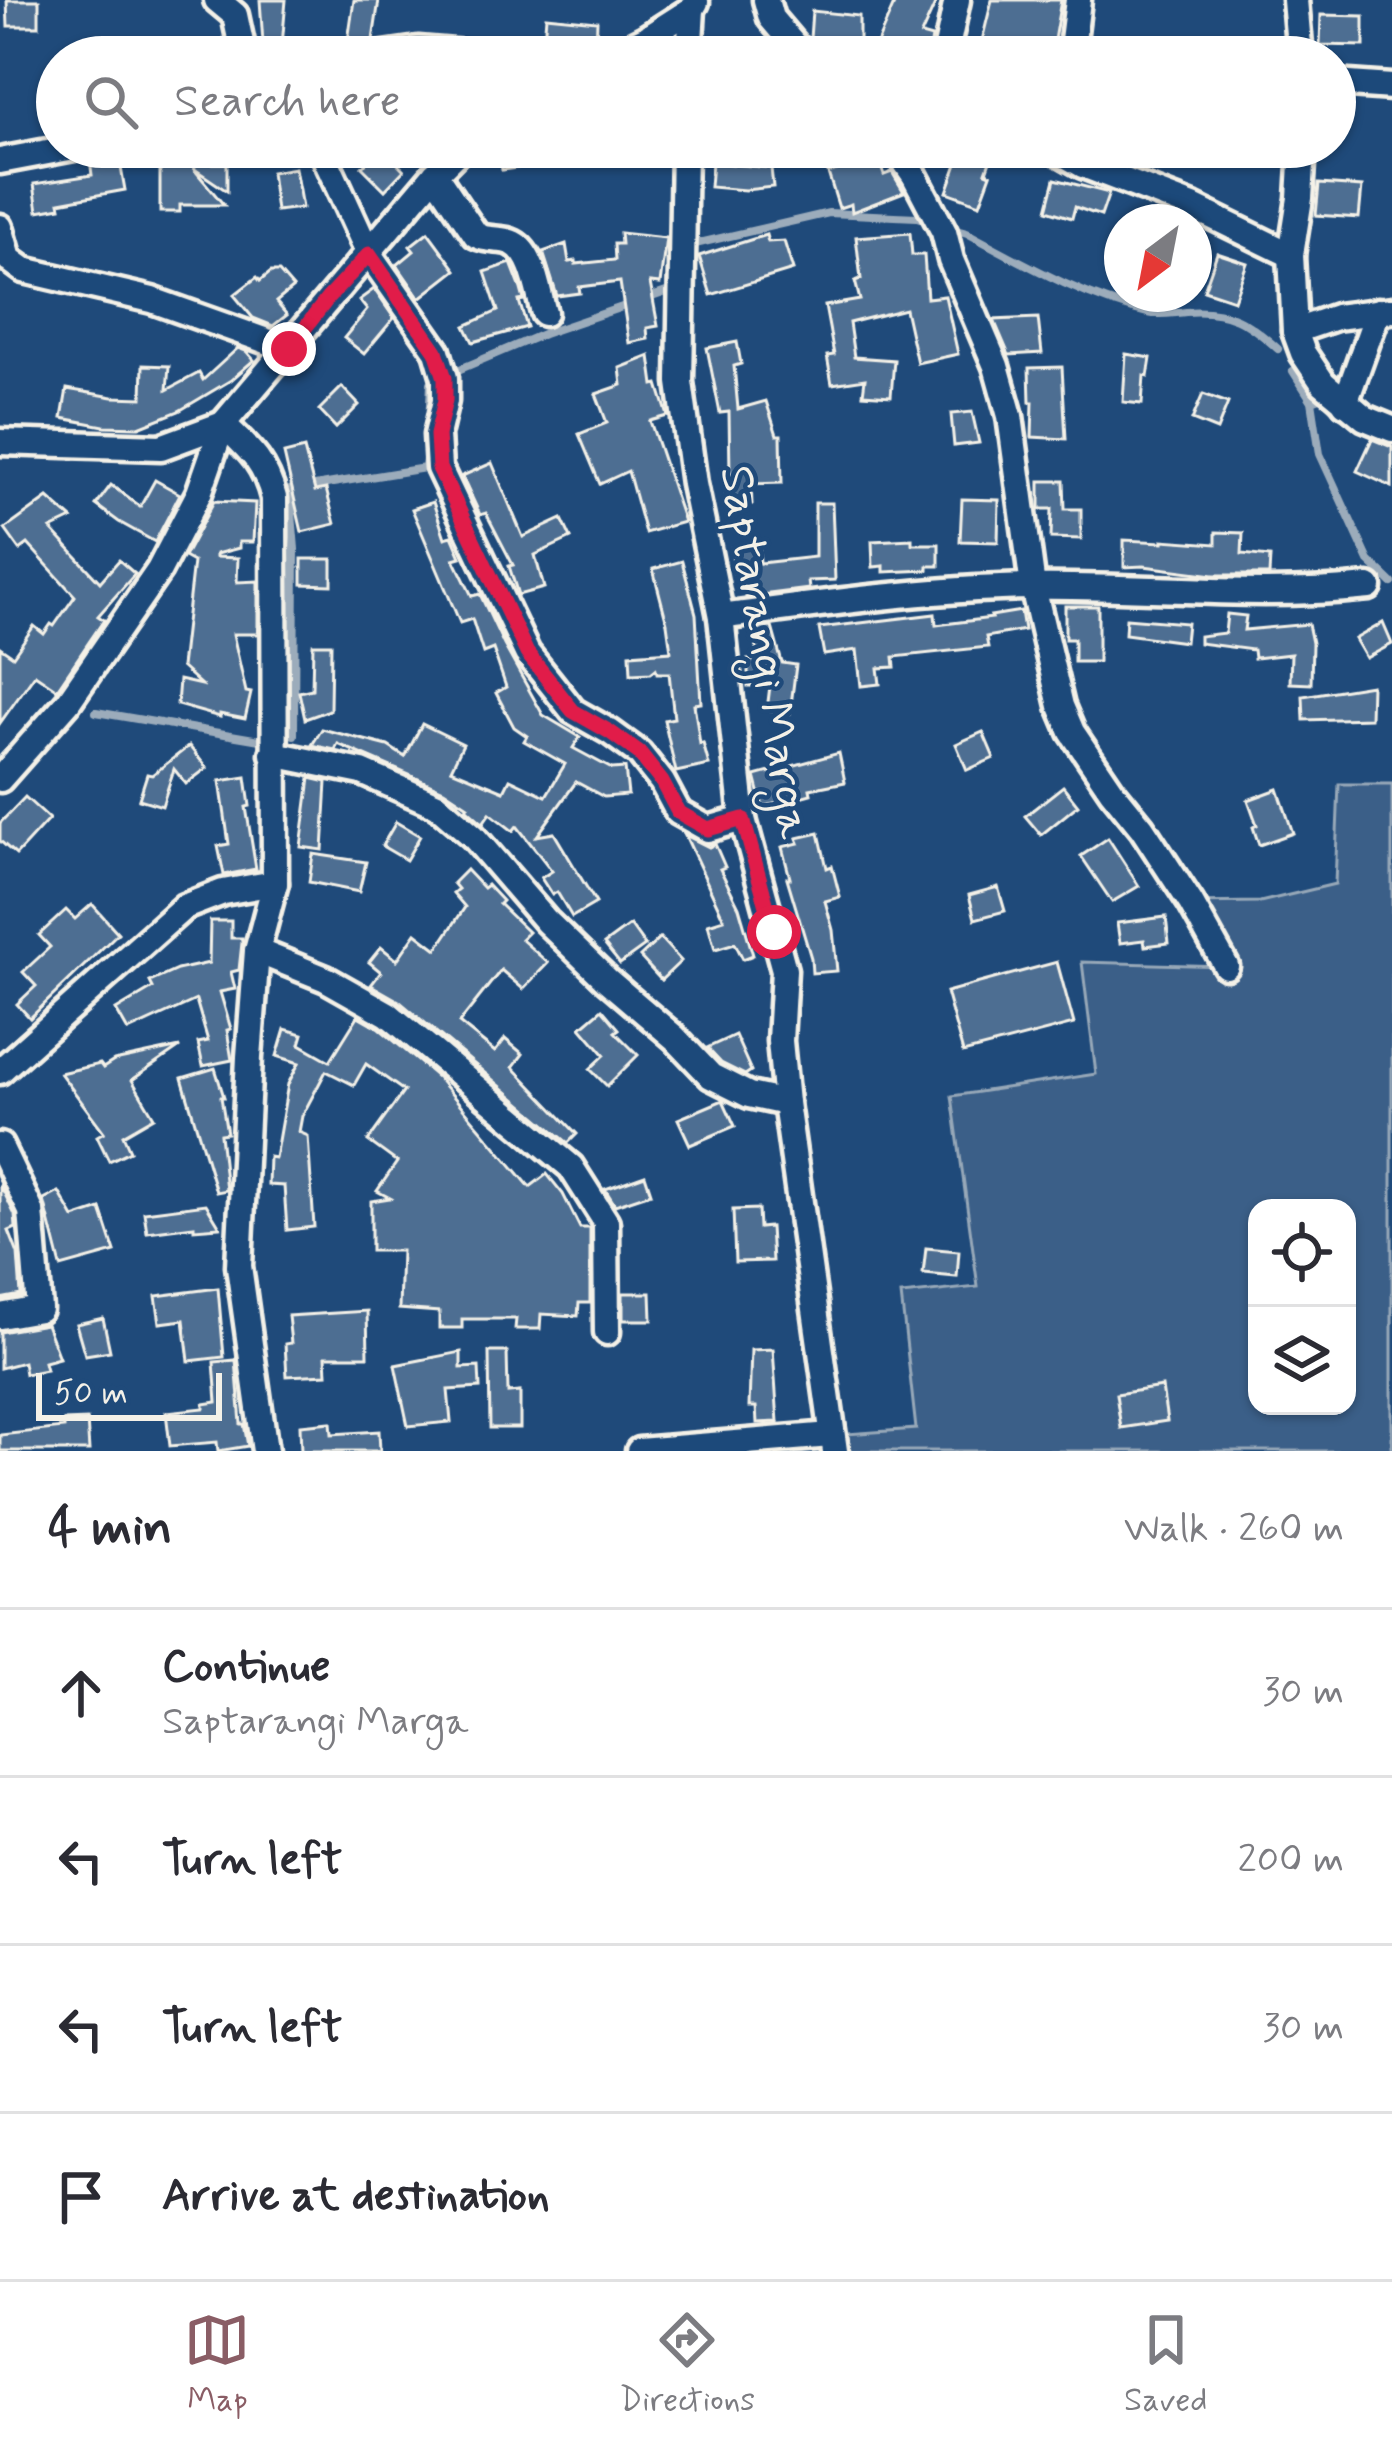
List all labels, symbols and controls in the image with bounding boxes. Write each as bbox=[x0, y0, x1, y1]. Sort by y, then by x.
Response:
search box bbox=[36, 36, 1356, 168]
icon: search bbox=[78, 69, 144, 135]
text: Search here bbox=[174, 73, 401, 132]
north arrow bbox=[1104, 204, 1212, 312]
route end bbox=[262, 322, 316, 376]
street label: Saptarangi Marga bbox=[700, 461, 825, 844]
route start bbox=[747, 905, 801, 959]
map controls bbox=[1248, 1199, 1356, 1415]
button: locate bbox=[1248, 1199, 1356, 1307]
button: layers bbox=[1248, 1307, 1356, 1415]
scale bar bbox=[36, 1367, 222, 1420]
text: 50 m bbox=[54, 1372, 128, 1416]
text: 4 min bbox=[48, 1496, 172, 1562]
text: Walk · 260 m bbox=[1124, 1504, 1344, 1555]
text: Continue bbox=[162, 1638, 330, 1697]
icon: ahead bbox=[48, 1660, 114, 1726]
text: 30 m bbox=[1262, 1667, 1344, 1718]
text: Saptarangi Marga bbox=[162, 1697, 468, 1748]
icon: left bbox=[48, 1828, 114, 1894]
text: Turn left bbox=[162, 1831, 342, 1890]
text: 200 m bbox=[1238, 1835, 1344, 1886]
icon: left bbox=[48, 1996, 114, 2062]
text: Turn left bbox=[162, 1999, 342, 2058]
text: 30 m bbox=[1262, 2003, 1344, 2054]
icon: arrive bbox=[48, 2164, 114, 2230]
text: Arrive at destination bbox=[162, 2167, 550, 2226]
tab: Map bbox=[184, 2307, 250, 2423]
tab: Directions bbox=[619, 2307, 755, 2423]
tab: Saved bbox=[1124, 2307, 1208, 2423]

